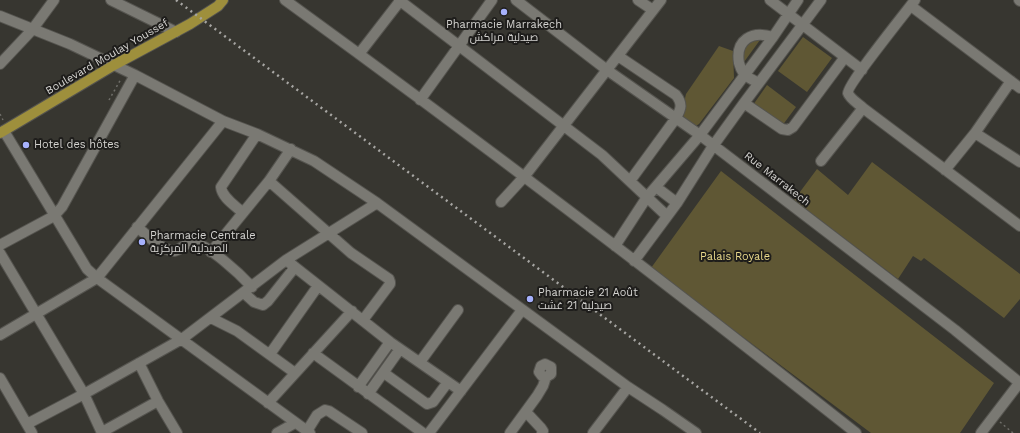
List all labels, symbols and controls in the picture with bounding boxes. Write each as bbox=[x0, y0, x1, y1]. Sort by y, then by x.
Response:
marker: Pharmacie Marrakech صيدلية مراكش bbox=[499, 7, 509, 17]
street label: Boulevard Moulay Youssef bbox=[43, 16, 171, 98]
place label: Pharmacie Marrakech صيدلية مراكش bbox=[446, 18, 562, 44]
place label: Hotel des hôtes bbox=[34, 138, 119, 152]
marker: Hotel des hôtes bbox=[21, 140, 31, 150]
street label: Rue Marrakech bbox=[741, 149, 813, 209]
place label: Pharmacie Centrale الصيدلية المركزية bbox=[150, 229, 256, 255]
marker: Pharmacie Centrale الصيدلية المركزية bbox=[137, 237, 147, 247]
park label: Palais Royale bbox=[700, 250, 770, 264]
place label: Pharmacie 21 Août صيدلية 21 غشت bbox=[538, 286, 638, 312]
marker: Pharmacie 21 Août صيدلية 21 غشت bbox=[525, 294, 535, 304]

